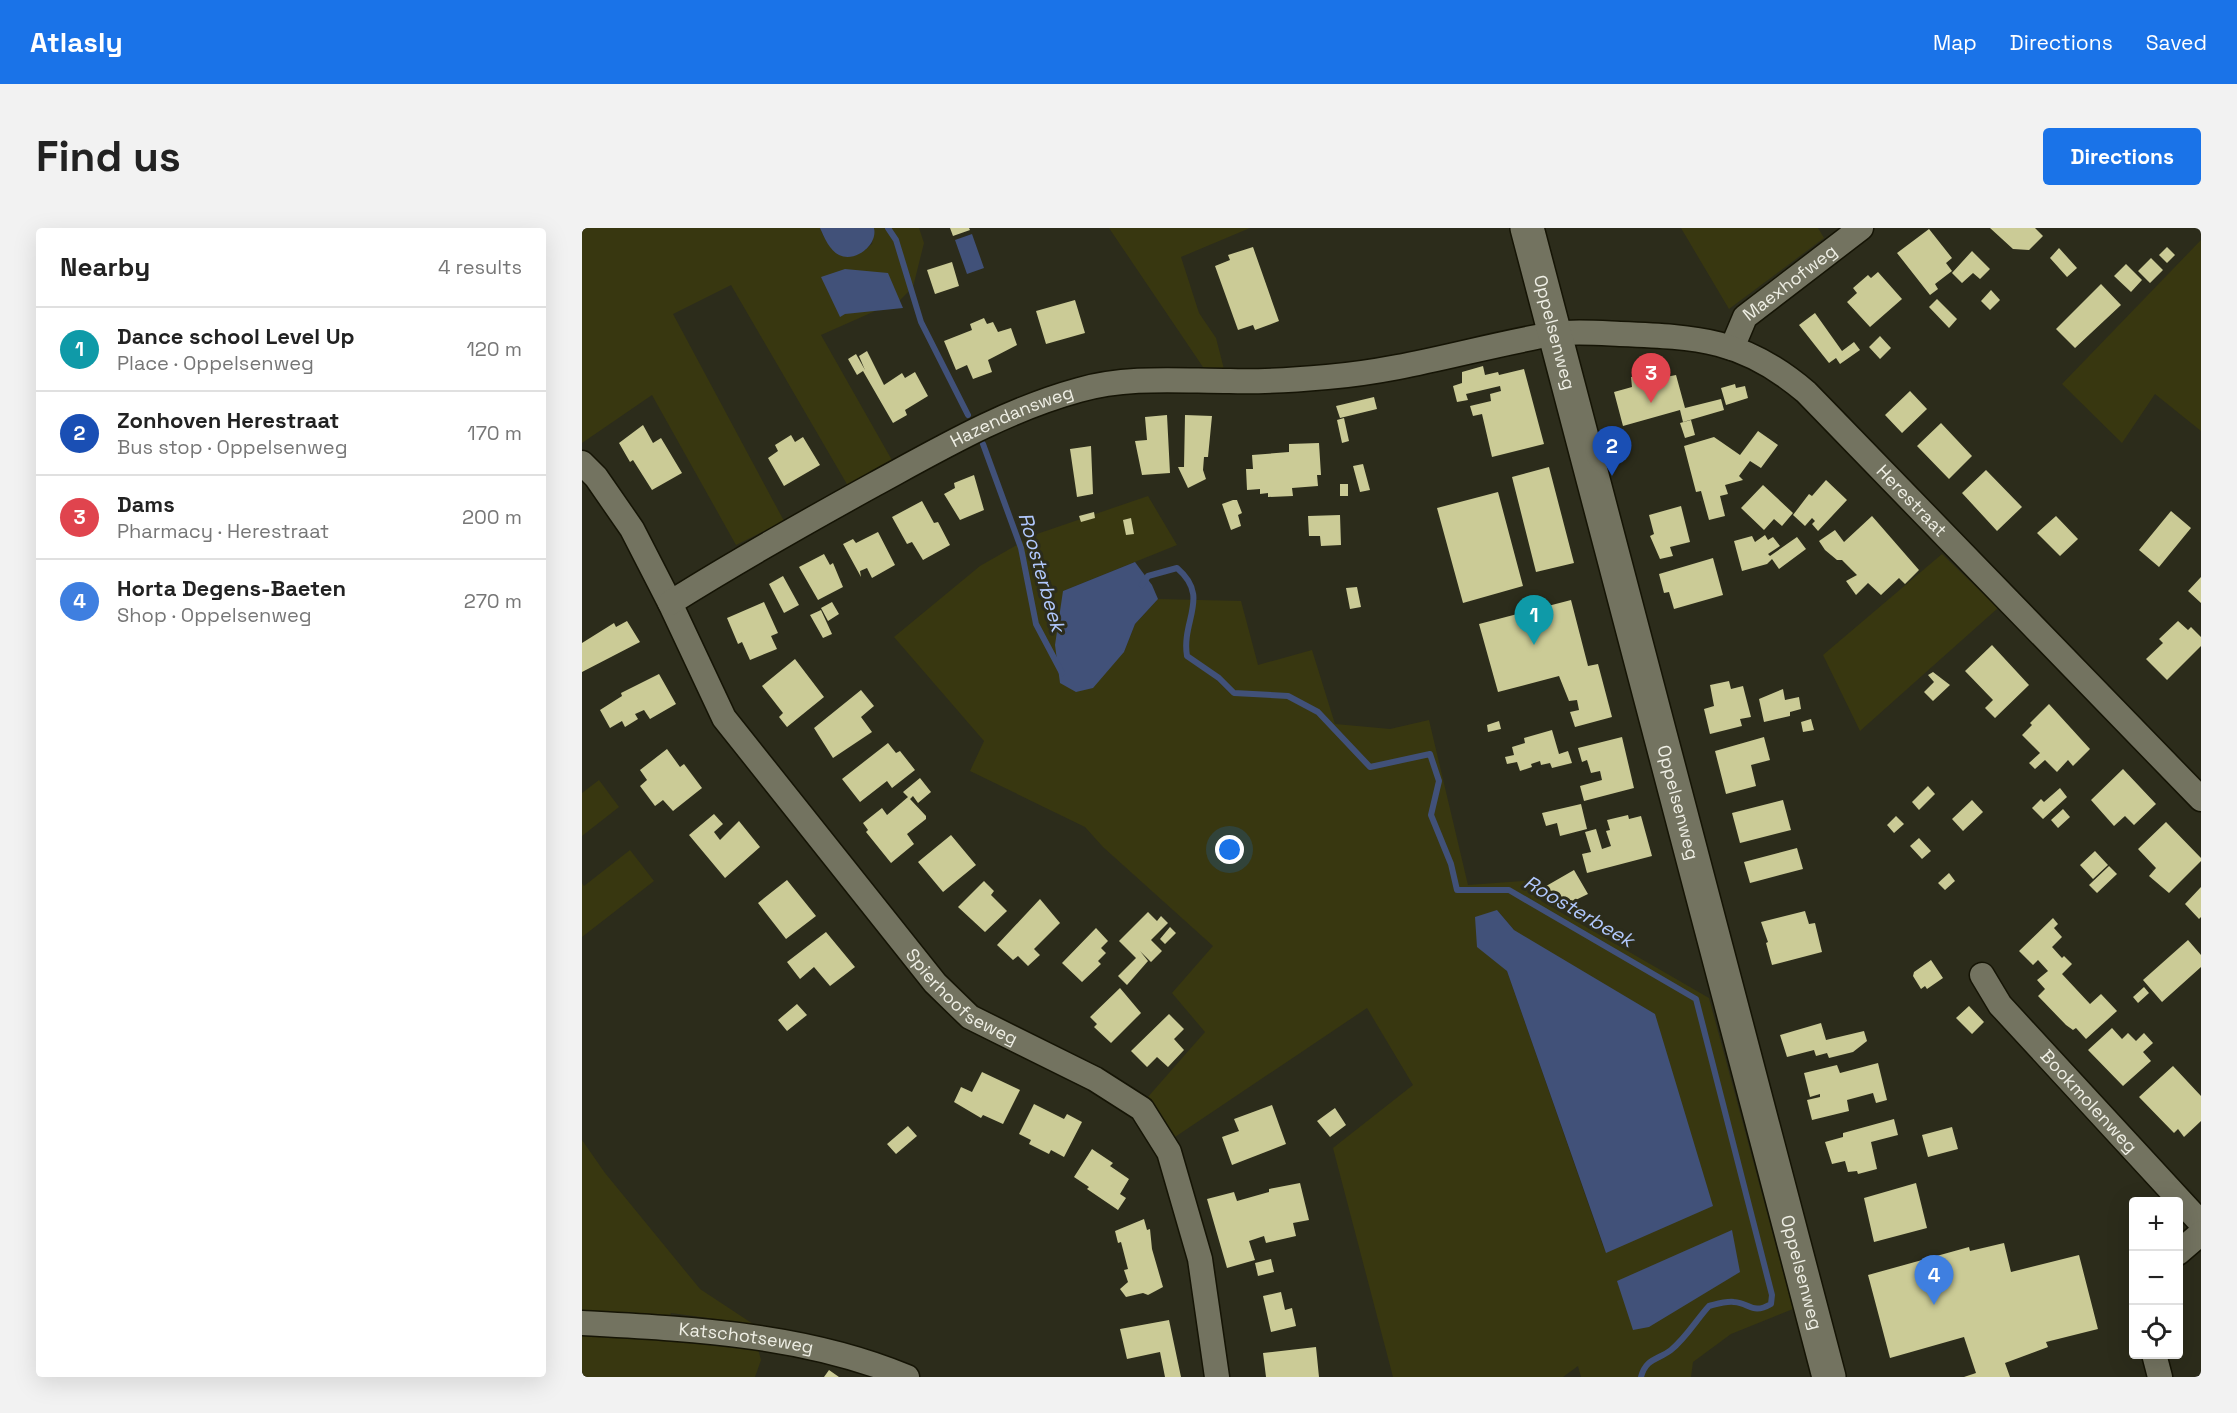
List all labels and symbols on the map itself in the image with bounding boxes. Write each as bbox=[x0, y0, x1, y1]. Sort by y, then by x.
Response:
street label: Maexhofweg bbox=[1738, 239, 1841, 326]
street label: Oppelsenweg bbox=[1529, 272, 1581, 392]
pin: 3 bbox=[1632, 354, 1670, 403]
street label: Hazendansweg bbox=[946, 380, 1076, 452]
pin: 2 bbox=[1592, 426, 1632, 476]
street label: Herestraat bbox=[1872, 459, 1952, 542]
water label: Roosterbeek bbox=[1013, 509, 1072, 637]
pin: 1 bbox=[1514, 596, 1554, 645]
street label: Oppelsenweg bbox=[1652, 742, 1705, 862]
your location bbox=[1215, 835, 1244, 864]
water label: Roosterbeek bbox=[1519, 869, 1641, 954]
street label: Spierhoofseweg bbox=[901, 944, 1022, 1050]
street label: Bookmolenweg bbox=[2036, 1044, 2143, 1158]
street label: Oppelsenweg bbox=[1776, 1212, 1828, 1332]
pin: 4 bbox=[1914, 1256, 1954, 1305]
street label: Katschotseweg bbox=[678, 1317, 816, 1359]

